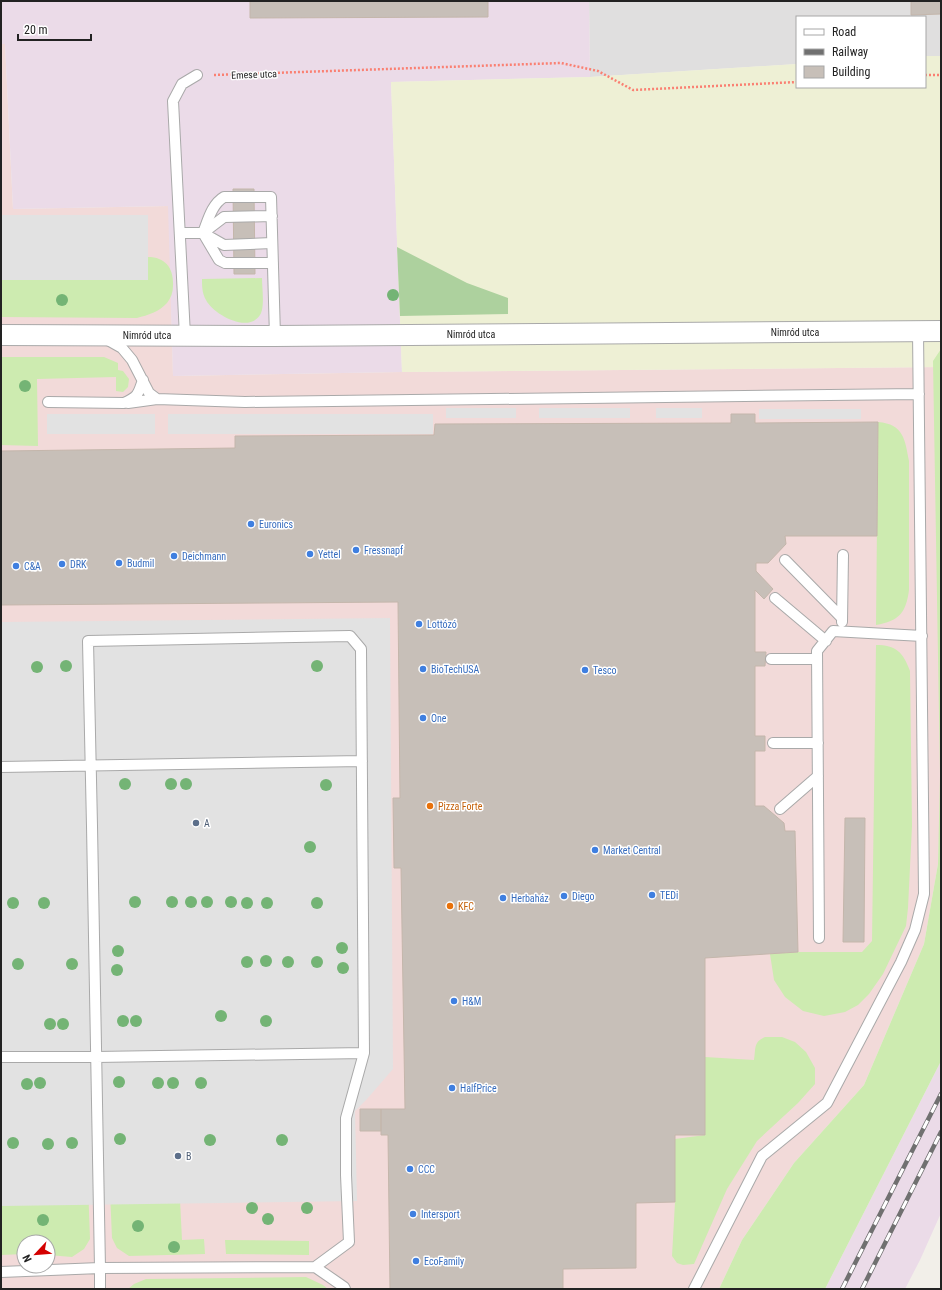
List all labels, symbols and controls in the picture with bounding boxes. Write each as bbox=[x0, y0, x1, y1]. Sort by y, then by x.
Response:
scale bar bbox=[18, 16, 91, 42]
legend bbox=[796, 16, 926, 88]
text: 20 m bbox=[24, 23, 48, 37]
text: Road bbox=[832, 25, 856, 39]
text: Railway bbox=[832, 45, 868, 59]
text: Building bbox=[832, 65, 870, 79]
street label: Emese utca bbox=[231, 68, 277, 81]
street label: Nimród utca bbox=[771, 327, 819, 338]
street label: Nimród utca bbox=[447, 329, 495, 340]
street label: Nimród utca bbox=[123, 330, 171, 341]
marker: Euronics bbox=[246, 519, 256, 529]
place label: Euronics bbox=[259, 519, 293, 530]
marker: Fressnapf bbox=[351, 545, 361, 555]
place label: Fressnapf bbox=[364, 545, 404, 556]
marker: Yettel bbox=[305, 549, 315, 559]
place label: Yettel bbox=[318, 549, 341, 560]
marker: Deichmann bbox=[169, 551, 179, 561]
place label: Deichmann bbox=[182, 551, 226, 562]
marker: Budmil bbox=[114, 558, 124, 568]
place label: Budmil bbox=[127, 558, 154, 569]
marker: DRK bbox=[57, 559, 67, 569]
place label: DRK bbox=[70, 559, 87, 570]
marker: C&A bbox=[11, 561, 21, 571]
place label: C&A bbox=[24, 561, 41, 572]
marker: Lottózó bbox=[414, 619, 424, 629]
place label: Lottózó bbox=[427, 619, 457, 630]
marker: BioTechUSA bbox=[418, 664, 428, 674]
place label: BioTechUSA bbox=[431, 664, 479, 675]
marker: Tesco bbox=[580, 665, 590, 675]
place label: Tesco bbox=[593, 665, 617, 676]
marker: One bbox=[418, 713, 428, 723]
place label: One bbox=[431, 713, 447, 724]
marker: Pizza Forte bbox=[425, 801, 435, 811]
place label: Pizza Forte bbox=[438, 801, 483, 812]
marker: A bbox=[191, 818, 201, 828]
place label: A bbox=[204, 818, 210, 829]
marker: Market Central bbox=[590, 845, 600, 855]
place label: Market Central bbox=[603, 845, 661, 856]
marker: TEDi bbox=[647, 890, 657, 900]
place label: TEDi bbox=[660, 890, 678, 901]
marker: Diego bbox=[559, 891, 569, 901]
place label: Diego bbox=[572, 891, 595, 902]
marker: Herbaház bbox=[498, 893, 508, 903]
place label: Herbaház bbox=[511, 893, 549, 904]
marker: KFC bbox=[445, 901, 455, 911]
place label: KFC bbox=[458, 901, 474, 912]
marker: H&M bbox=[449, 996, 459, 1006]
place label: H&M bbox=[462, 996, 481, 1007]
marker: HalfPrice bbox=[447, 1083, 457, 1093]
place label: HalfPrice bbox=[460, 1083, 497, 1094]
marker: B bbox=[173, 1151, 183, 1161]
place label: B bbox=[186, 1151, 191, 1162]
marker: CCC bbox=[405, 1164, 415, 1174]
place label: CCC bbox=[418, 1164, 435, 1175]
marker: Intersport bbox=[408, 1209, 418, 1219]
place label: Intersport bbox=[421, 1209, 460, 1220]
north arrow bbox=[16, 1234, 56, 1274]
text: N bbox=[20, 1252, 35, 1264]
marker: EcoFamily bbox=[411, 1256, 421, 1266]
place label: EcoFamily bbox=[424, 1256, 464, 1267]

